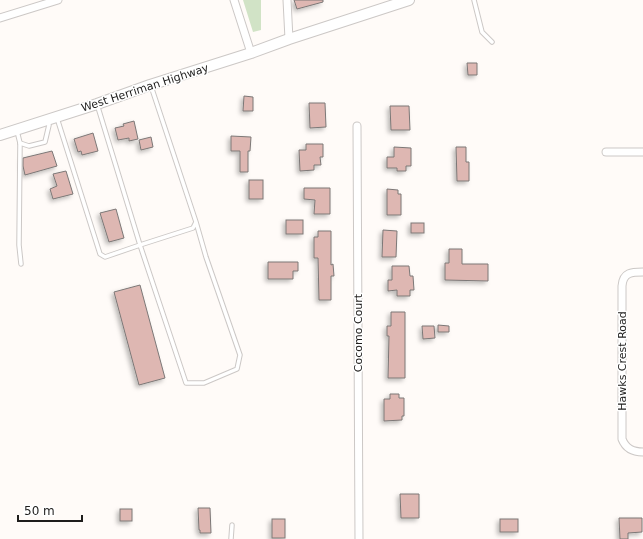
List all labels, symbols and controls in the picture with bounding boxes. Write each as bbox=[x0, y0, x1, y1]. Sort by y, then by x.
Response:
street label: West Herriman Highway bbox=[80, 61, 211, 115]
street label: Cocomo Court bbox=[352, 293, 365, 372]
street label: Hawks Crest Road bbox=[616, 311, 629, 411]
scale bar bbox=[18, 497, 82, 523]
text: 50 m bbox=[24, 504, 55, 518]

